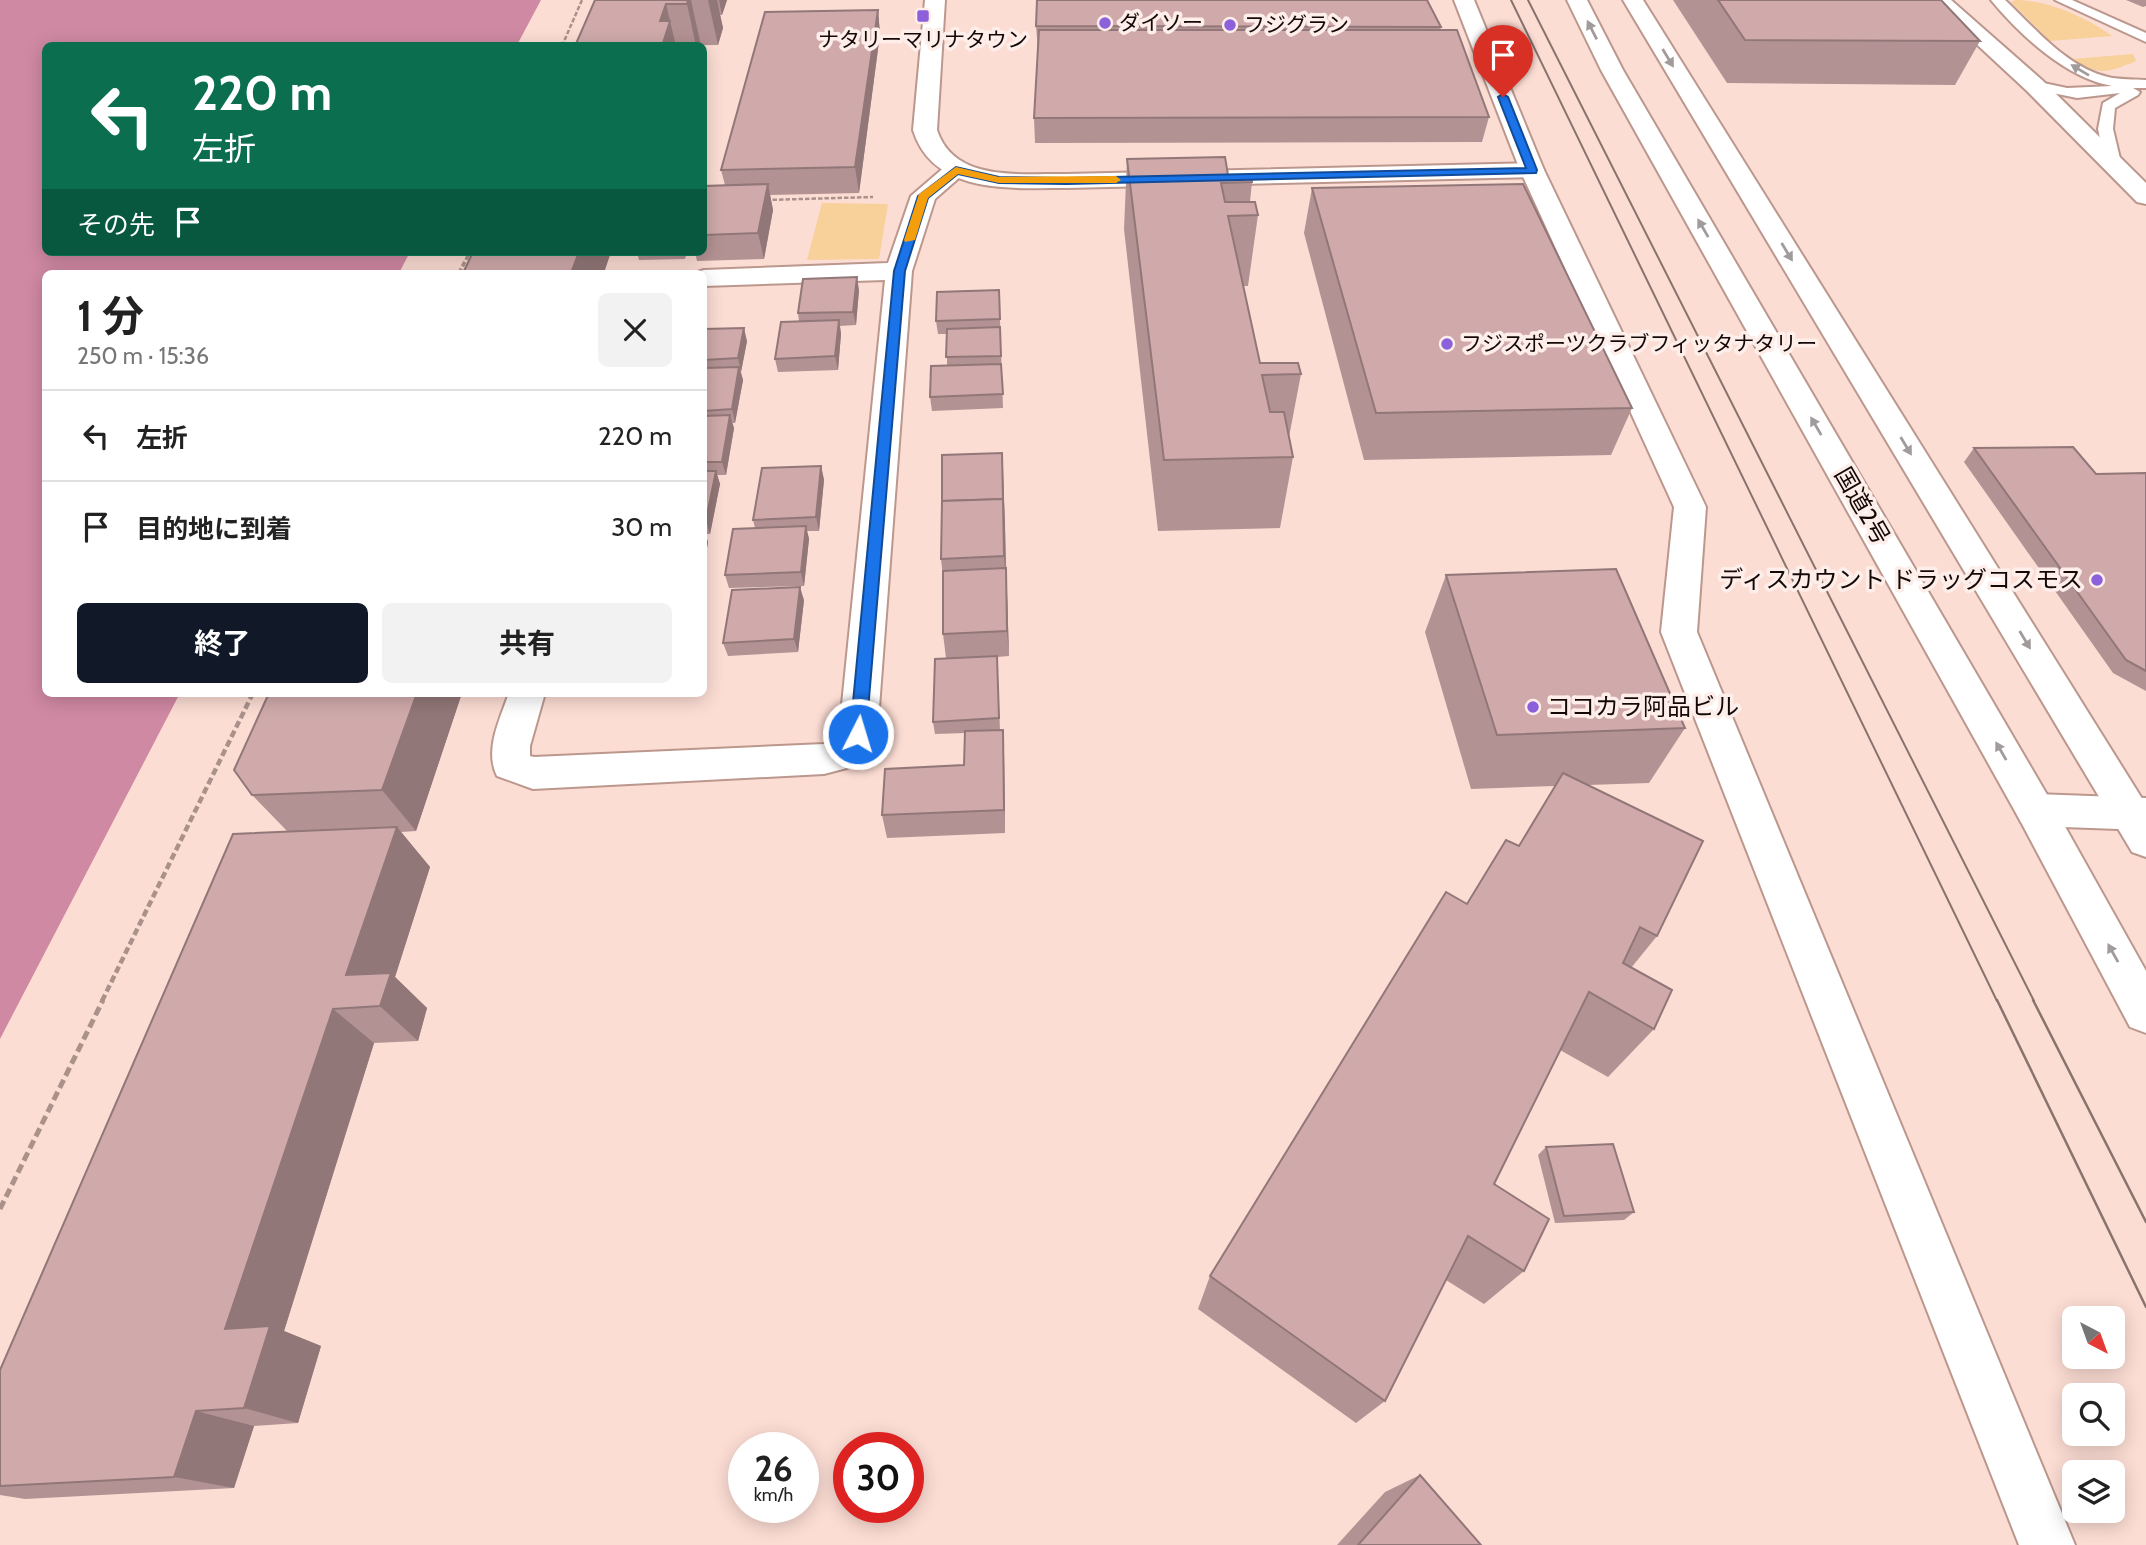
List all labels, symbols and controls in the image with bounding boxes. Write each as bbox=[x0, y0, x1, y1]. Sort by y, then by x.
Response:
marker: ナタリーマリナタウン bbox=[915, 8, 931, 24]
place label: ダイソー bbox=[1119, 10, 1203, 35]
place label: フジグラン bbox=[1244, 12, 1349, 37]
marker: ダイソー bbox=[1097, 15, 1113, 31]
marker: フジグラン bbox=[1222, 17, 1238, 33]
one-way arrow bbox=[1586, 20, 1597, 40]
pin bbox=[1473, 25, 1533, 97]
place label: ナタリーマリナタウン bbox=[818, 27, 1028, 52]
icon: arrive bbox=[1484, 36, 1522, 74]
one-way arrow bbox=[1662, 49, 1675, 68]
text: 220 m bbox=[192, 63, 332, 122]
one-way arrow bbox=[2071, 63, 2090, 76]
icon: left bbox=[77, 70, 168, 161]
text: 左折 bbox=[192, 129, 256, 168]
icon: arrive bbox=[169, 203, 207, 241]
text: その先 bbox=[77, 209, 155, 241]
one-way arrow bbox=[1697, 219, 1709, 238]
one-way arrow bbox=[1781, 243, 1794, 262]
text: 1 分 bbox=[77, 290, 144, 342]
button: close bbox=[598, 293, 672, 367]
place label: フジスポーツクラブフィッタナタリー bbox=[1461, 331, 1817, 356]
marker: フジスポーツクラブフィッタナタリー bbox=[1439, 336, 1455, 352]
text: 250 m · 15:36 bbox=[77, 342, 209, 370]
one-way arrow bbox=[1810, 416, 1822, 435]
icon: left bbox=[77, 417, 115, 455]
text: 220 m bbox=[598, 420, 672, 452]
text: 左折 bbox=[136, 422, 188, 454]
one-way arrow bbox=[1899, 437, 1912, 456]
street label: 国道2号 bbox=[1829, 462, 1896, 550]
icon: arrive bbox=[77, 508, 115, 546]
text: 30 m bbox=[611, 511, 672, 543]
text: 目的地に到着 bbox=[136, 513, 292, 545]
place label: ディスカウント ドラッグコスモス bbox=[1719, 565, 2083, 594]
marker: ディスカウント ドラッグコスモス bbox=[2089, 572, 2105, 588]
button: 終了 bbox=[77, 603, 368, 683]
button: 共有 bbox=[382, 603, 672, 683]
one-way arrow bbox=[2018, 631, 2031, 650]
place label: ココカラ阿品ビル bbox=[1547, 692, 1739, 721]
position arrow bbox=[821, 697, 895, 771]
marker: ココカラ阿品ビル bbox=[1525, 699, 1541, 715]
one-way arrow bbox=[1996, 741, 2008, 761]
one-way arrow bbox=[2107, 944, 2119, 963]
north arrow bbox=[2062, 1306, 2124, 1368]
map controls bbox=[2062, 1306, 2125, 1523]
button: search bbox=[2062, 1383, 2125, 1446]
speed limit sign: 30 bbox=[833, 1432, 924, 1523]
text: 26 bbox=[754, 1447, 793, 1490]
button: layers bbox=[2062, 1460, 2125, 1523]
text: km/h bbox=[754, 1484, 793, 1506]

